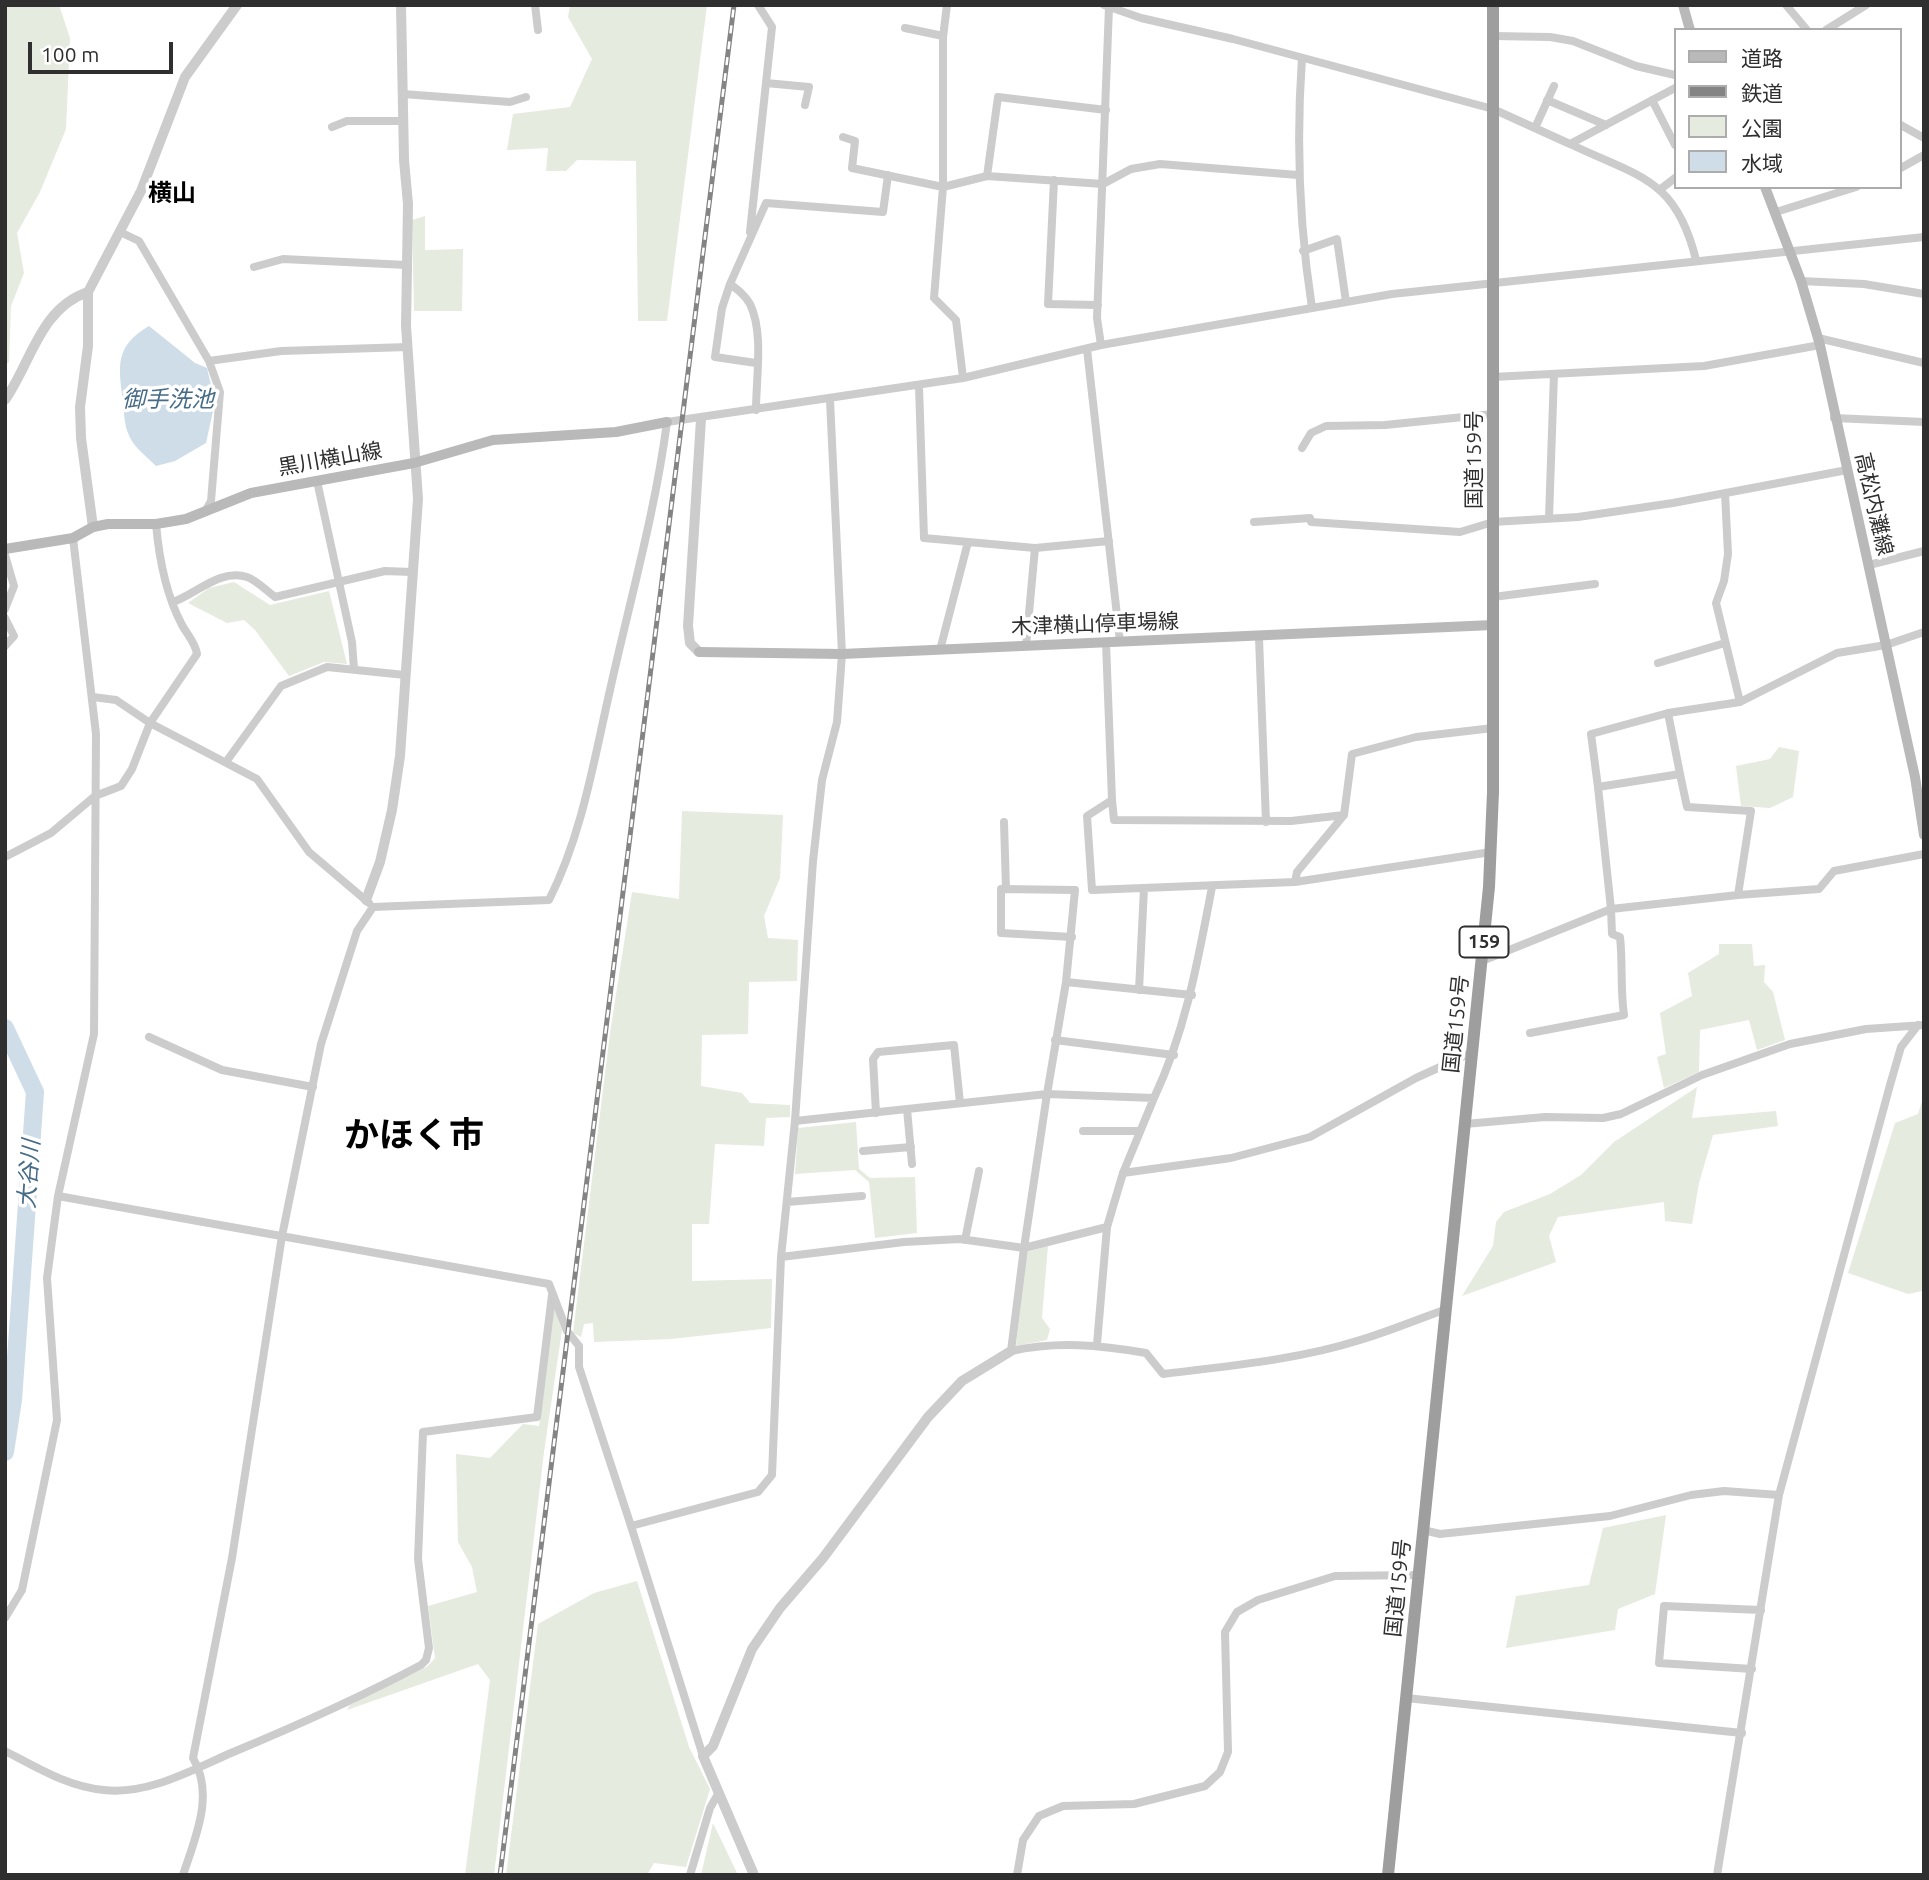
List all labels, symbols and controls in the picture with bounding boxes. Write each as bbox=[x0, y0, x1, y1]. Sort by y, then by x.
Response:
scale bar bbox=[32, 28, 177, 72]
legend bbox=[1674, 28, 1901, 189]
text: 100 m bbox=[41, 42, 99, 66]
text: 道路 bbox=[1741, 46, 1783, 70]
text: 鉄道 bbox=[1741, 81, 1783, 105]
text: 公園 bbox=[1741, 116, 1783, 140]
text: 水域 bbox=[1741, 151, 1783, 175]
district label: 横山 bbox=[148, 179, 196, 207]
water label: 御手洗池 bbox=[122, 385, 214, 413]
street label: 国道159号 bbox=[1461, 411, 1487, 509]
street label: 黒川横山線 bbox=[276, 437, 384, 481]
street label: 高松内灘線 bbox=[1850, 450, 1898, 558]
street label: 木津横山停車場線 bbox=[1011, 608, 1179, 640]
road number: 159 bbox=[1460, 926, 1508, 958]
street label: 国道159号 bbox=[1438, 974, 1474, 1074]
district label: かほく市 bbox=[344, 1114, 484, 1156]
water label: 大谷川 bbox=[13, 1139, 45, 1209]
street label: 国道159号 bbox=[1380, 1538, 1416, 1638]

